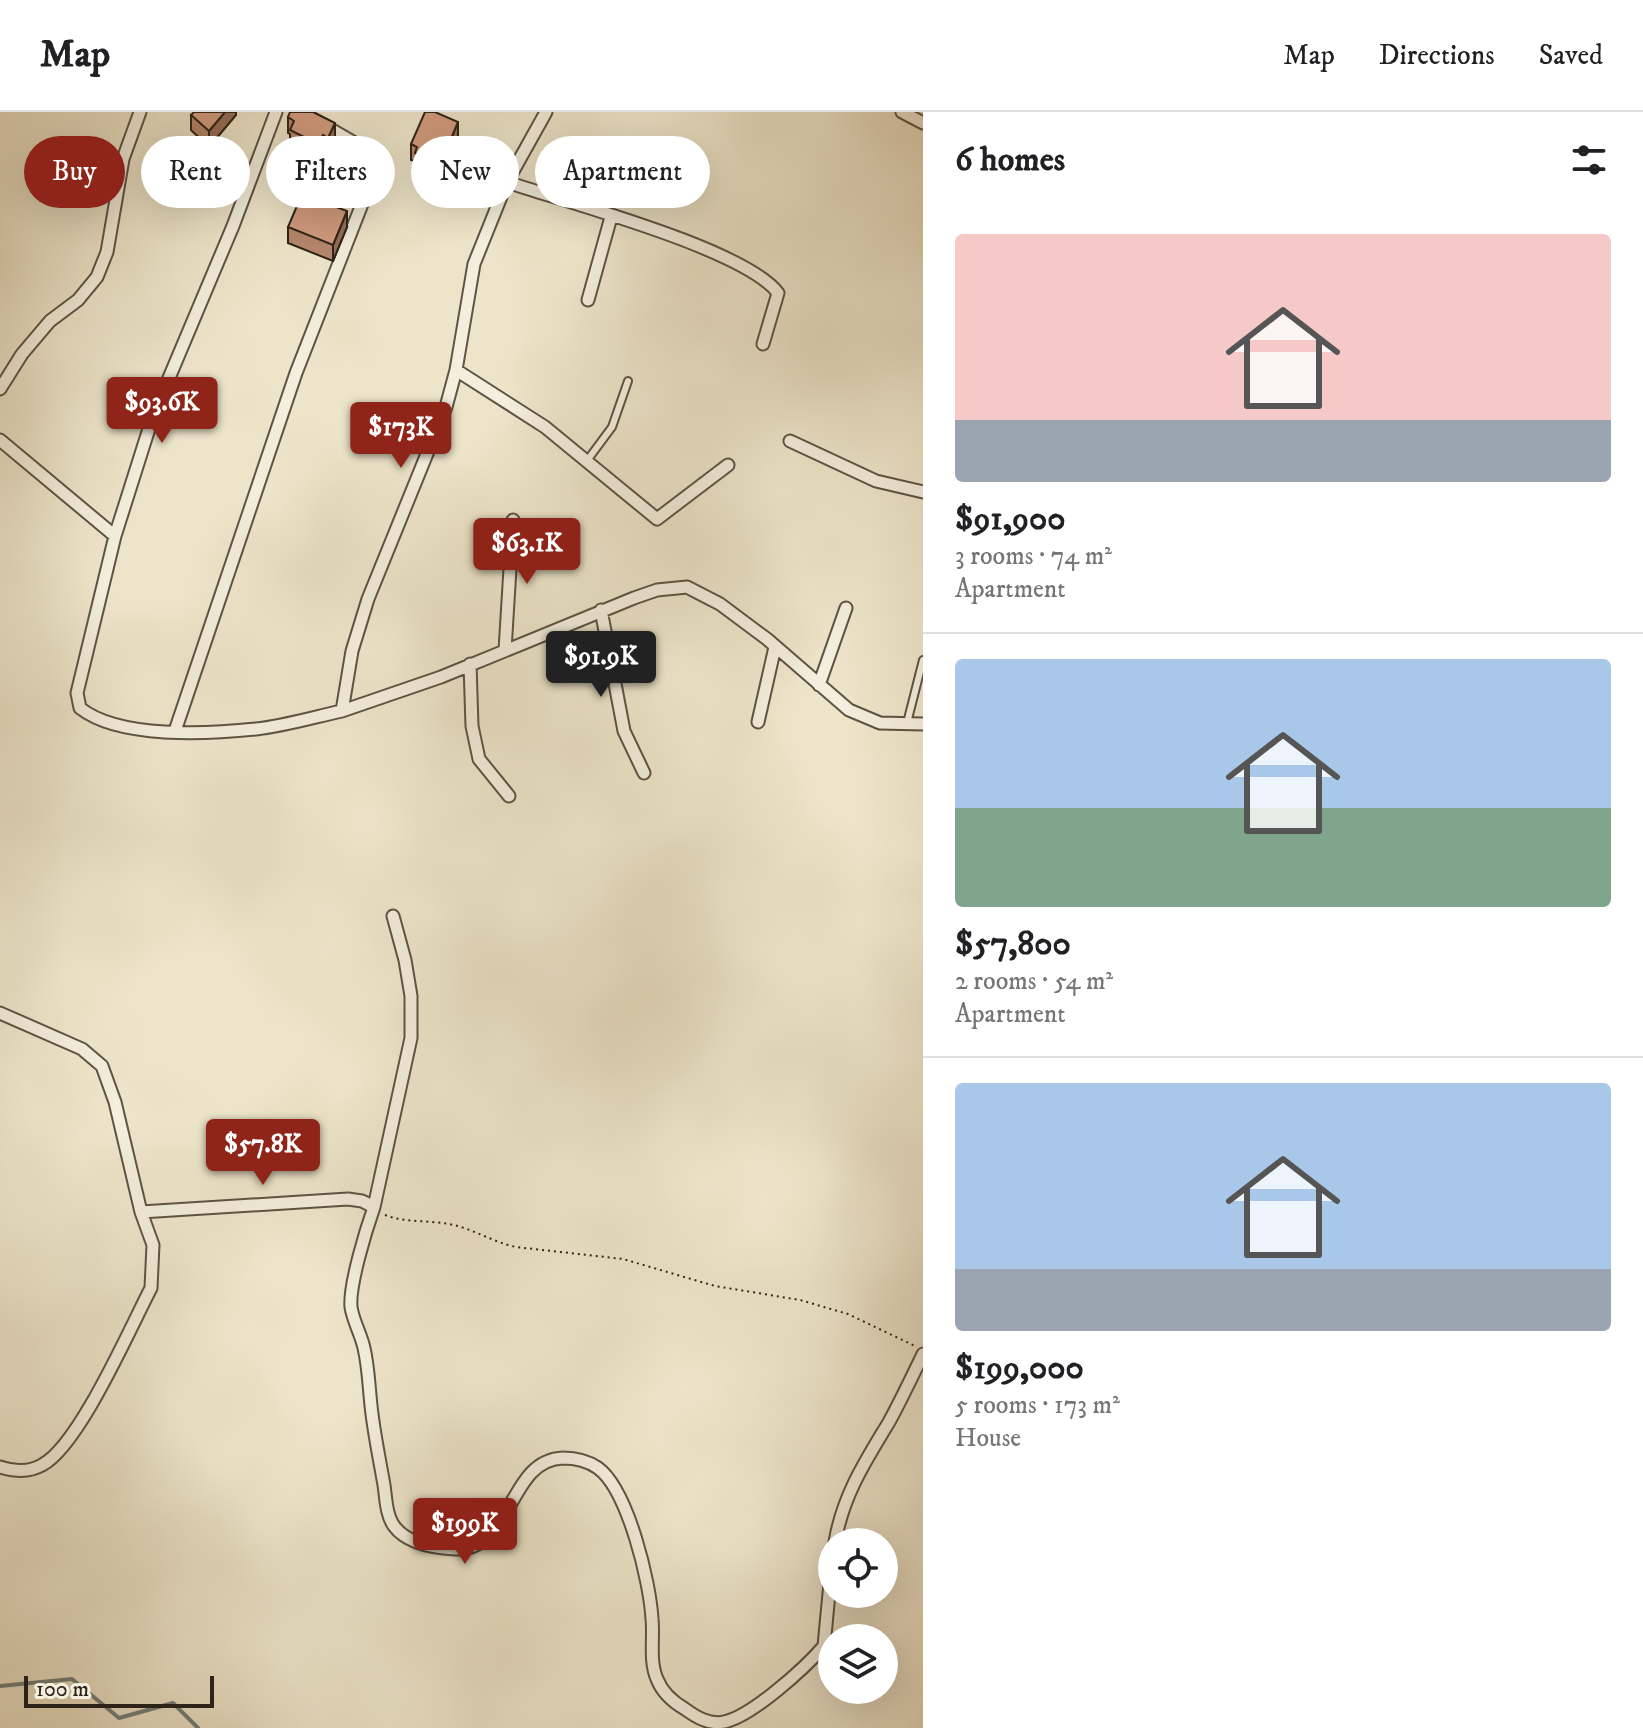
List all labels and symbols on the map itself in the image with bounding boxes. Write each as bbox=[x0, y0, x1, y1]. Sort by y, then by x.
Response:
pin: $93.6K bbox=[97, 377, 227, 445]
pin: $173K bbox=[345, 402, 457, 470]
pin: $63.1K bbox=[462, 518, 592, 586]
pin: $91.9K bbox=[536, 631, 666, 699]
pin: $57.8K bbox=[198, 1119, 328, 1187]
pin: $199K bbox=[409, 1498, 521, 1566]
scale bar bbox=[24, 1672, 214, 1708]

